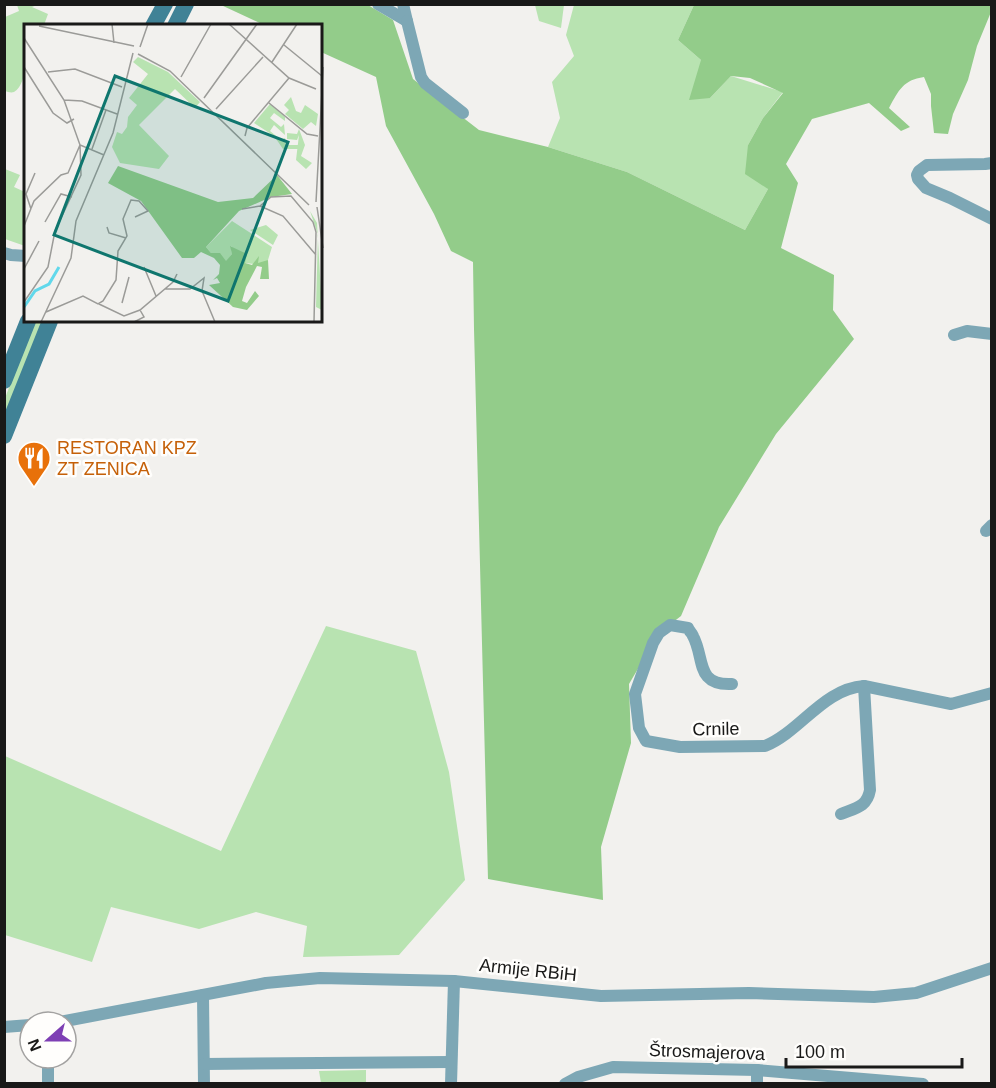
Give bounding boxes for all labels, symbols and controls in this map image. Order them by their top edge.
inset map [24,24,322,322]
place label: RESTORAN KPZ ZT ZENICA [57,438,197,479]
restaurant icon: RESTORAN KPZ ZT ZENICA [16,440,52,487]
street label: Crnile [692,719,740,739]
street label: Armije RBiH [478,955,578,985]
north arrow [18,1010,78,1070]
scale bar [786,1031,962,1069]
text: N [24,1037,44,1054]
street label: Štrosmajerova [649,1039,766,1064]
text: 100 m [795,1042,845,1062]

